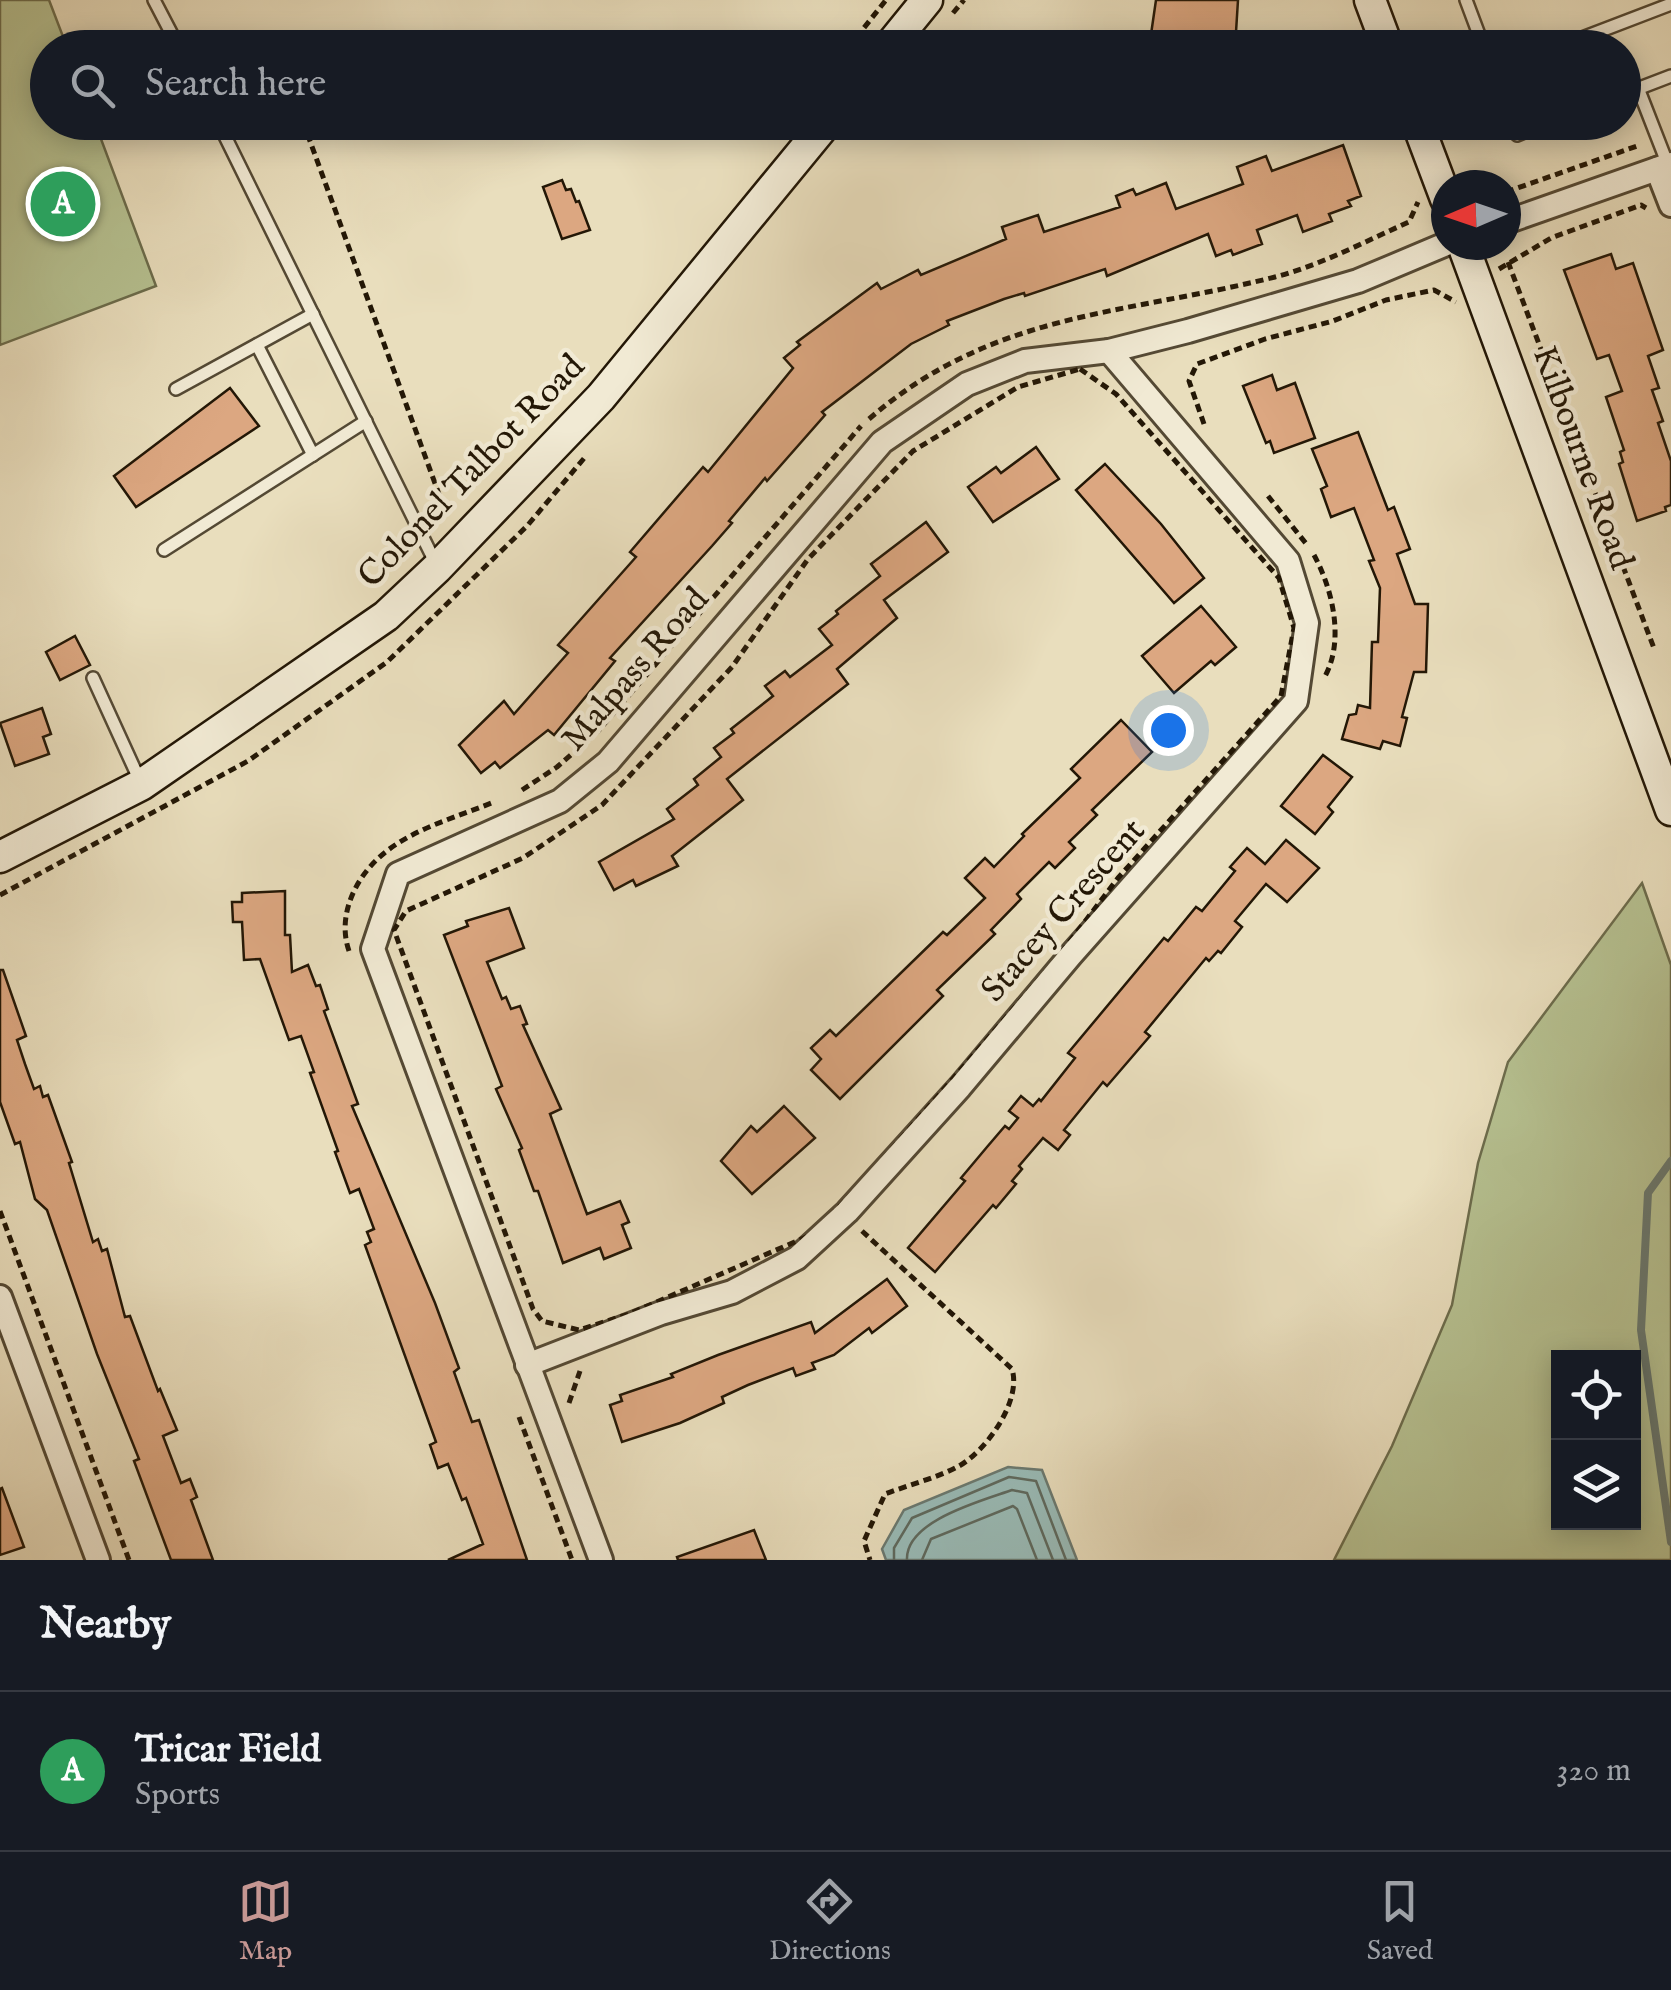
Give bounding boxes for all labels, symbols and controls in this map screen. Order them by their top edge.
search box [30,30,1641,140]
icon: search [65,58,120,113]
text: Search here [145,61,326,109]
pin: A [30,166,96,242]
north arrow [1431,170,1521,260]
street label: Kilbourne Road [1521,340,1643,576]
street label: Colonel Talbot Road [349,345,595,598]
street label: Malpass Road [552,578,720,761]
your location [1143,705,1194,756]
street label: Stacey Crescent [972,810,1156,1012]
map controls [1551,1350,1641,1530]
button: locate [1551,1350,1641,1440]
button: layers [1551,1440,1641,1530]
text: Nearby [40,1599,171,1652]
text: Tricar Field [135,1727,321,1775]
text: A [62,1751,83,1792]
text: 320 m [1557,1751,1631,1792]
text: Sports [135,1775,220,1816]
tab: Map [238,1874,293,1969]
tab: Directions [769,1874,891,1969]
tab: Saved [1367,1874,1433,1969]

